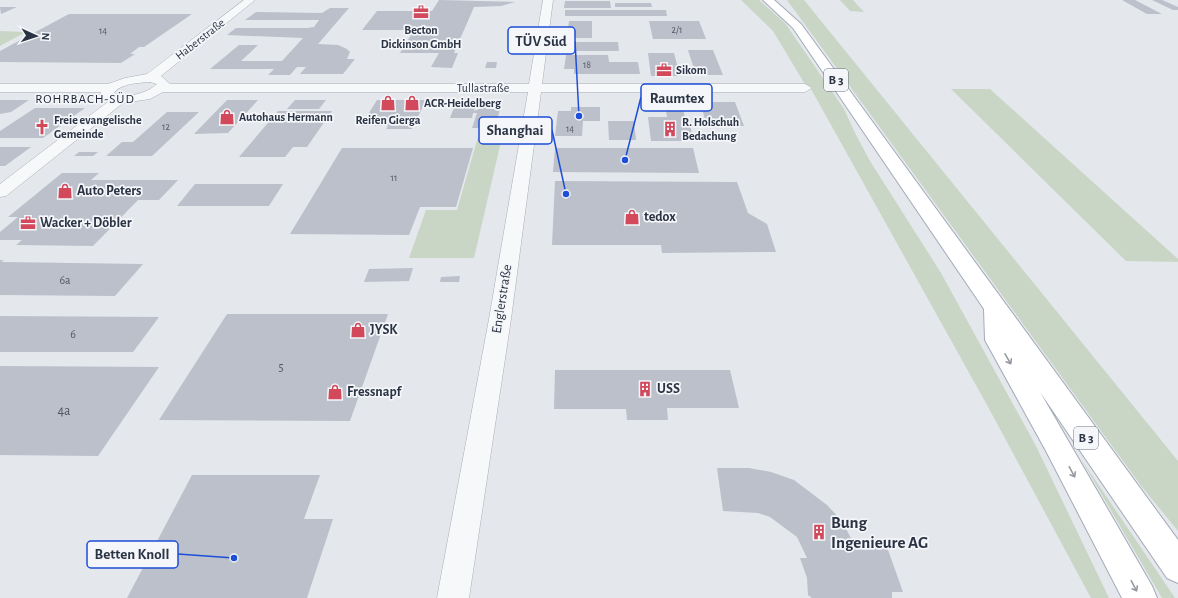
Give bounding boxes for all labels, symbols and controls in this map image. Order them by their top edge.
office icon: Becton Dickinson GmbH [412,3,430,21]
north arrow [16,16,56,56]
street label: Haberstraße [173,16,227,62]
place label: Becton Dickinson GmbH [381,24,461,50]
house number: 2/1 [672,25,682,35]
house number: 14 [99,26,107,36]
callout: TÜV Süd [508,27,575,54]
text: N [40,32,51,41]
text: TÜV Süd [515,33,567,49]
house number: 18 [583,60,591,70]
office icon: Sikom [655,61,673,79]
place label: Sikom [676,64,707,76]
road number: B 3 [824,69,848,91]
street label: Tullastraße [457,82,509,94]
callout: Raumtex [641,84,712,111]
text: Raumtex [650,91,704,106]
district label: ROHRBACH-SÜD [35,92,135,106]
shop icon: Reifen Gierga [379,94,397,112]
shop icon: ACR-Heidelberg [403,94,421,112]
place label: ACR-Heidelberg [424,97,502,109]
shop icon: Autohaus Hermann [218,108,236,126]
place label: Autohaus Hermann [239,111,333,123]
place label: Freie evangelische Gemeinde [54,114,142,140]
place label: Reifen Gierga [356,114,421,126]
place label: R. Holschuh Bedachung [682,116,739,142]
callout: Shanghai [479,117,552,144]
church icon: Freie evangelische Gemeinde [33,118,51,136]
building icon: R. Holschuh Bedachung [661,120,679,138]
house number: 12 [162,122,170,132]
text: Shanghai [486,123,544,138]
house number: 14 [566,124,574,134]
house number: 11 [391,173,397,183]
shop icon: Auto Peters [56,182,74,200]
place label: Auto Peters [77,184,142,198]
shop icon: tedox [623,208,641,226]
place label: tedox [644,210,676,224]
office icon: Wacker + Döbler [19,214,37,232]
place label: Wacker + Döbler [40,216,132,230]
street label: Englerstraße [490,263,514,335]
house number: 6a [59,274,71,286]
shop icon: JYSK [349,321,367,339]
place label: JYSK [370,323,398,337]
house number: 6 [70,328,76,340]
one-way arrow [1005,353,1013,365]
house number: 5 [278,361,284,373]
building icon: USS [636,380,654,398]
place label: USS [657,382,680,396]
shop icon: Fressnapf [326,383,344,401]
place label: Fressnapf [347,385,402,399]
house number: 4a [57,404,71,418]
road number: B 3 [1074,427,1098,449]
one-way arrow [1069,466,1076,478]
place label: Bung Ingenieure AG [831,514,928,551]
building icon: Bung Ingenieure AG [810,523,828,541]
callout: Betten Knoll [87,541,178,568]
text: Betten Knoll [95,547,169,562]
one-way arrow [1131,580,1138,592]

